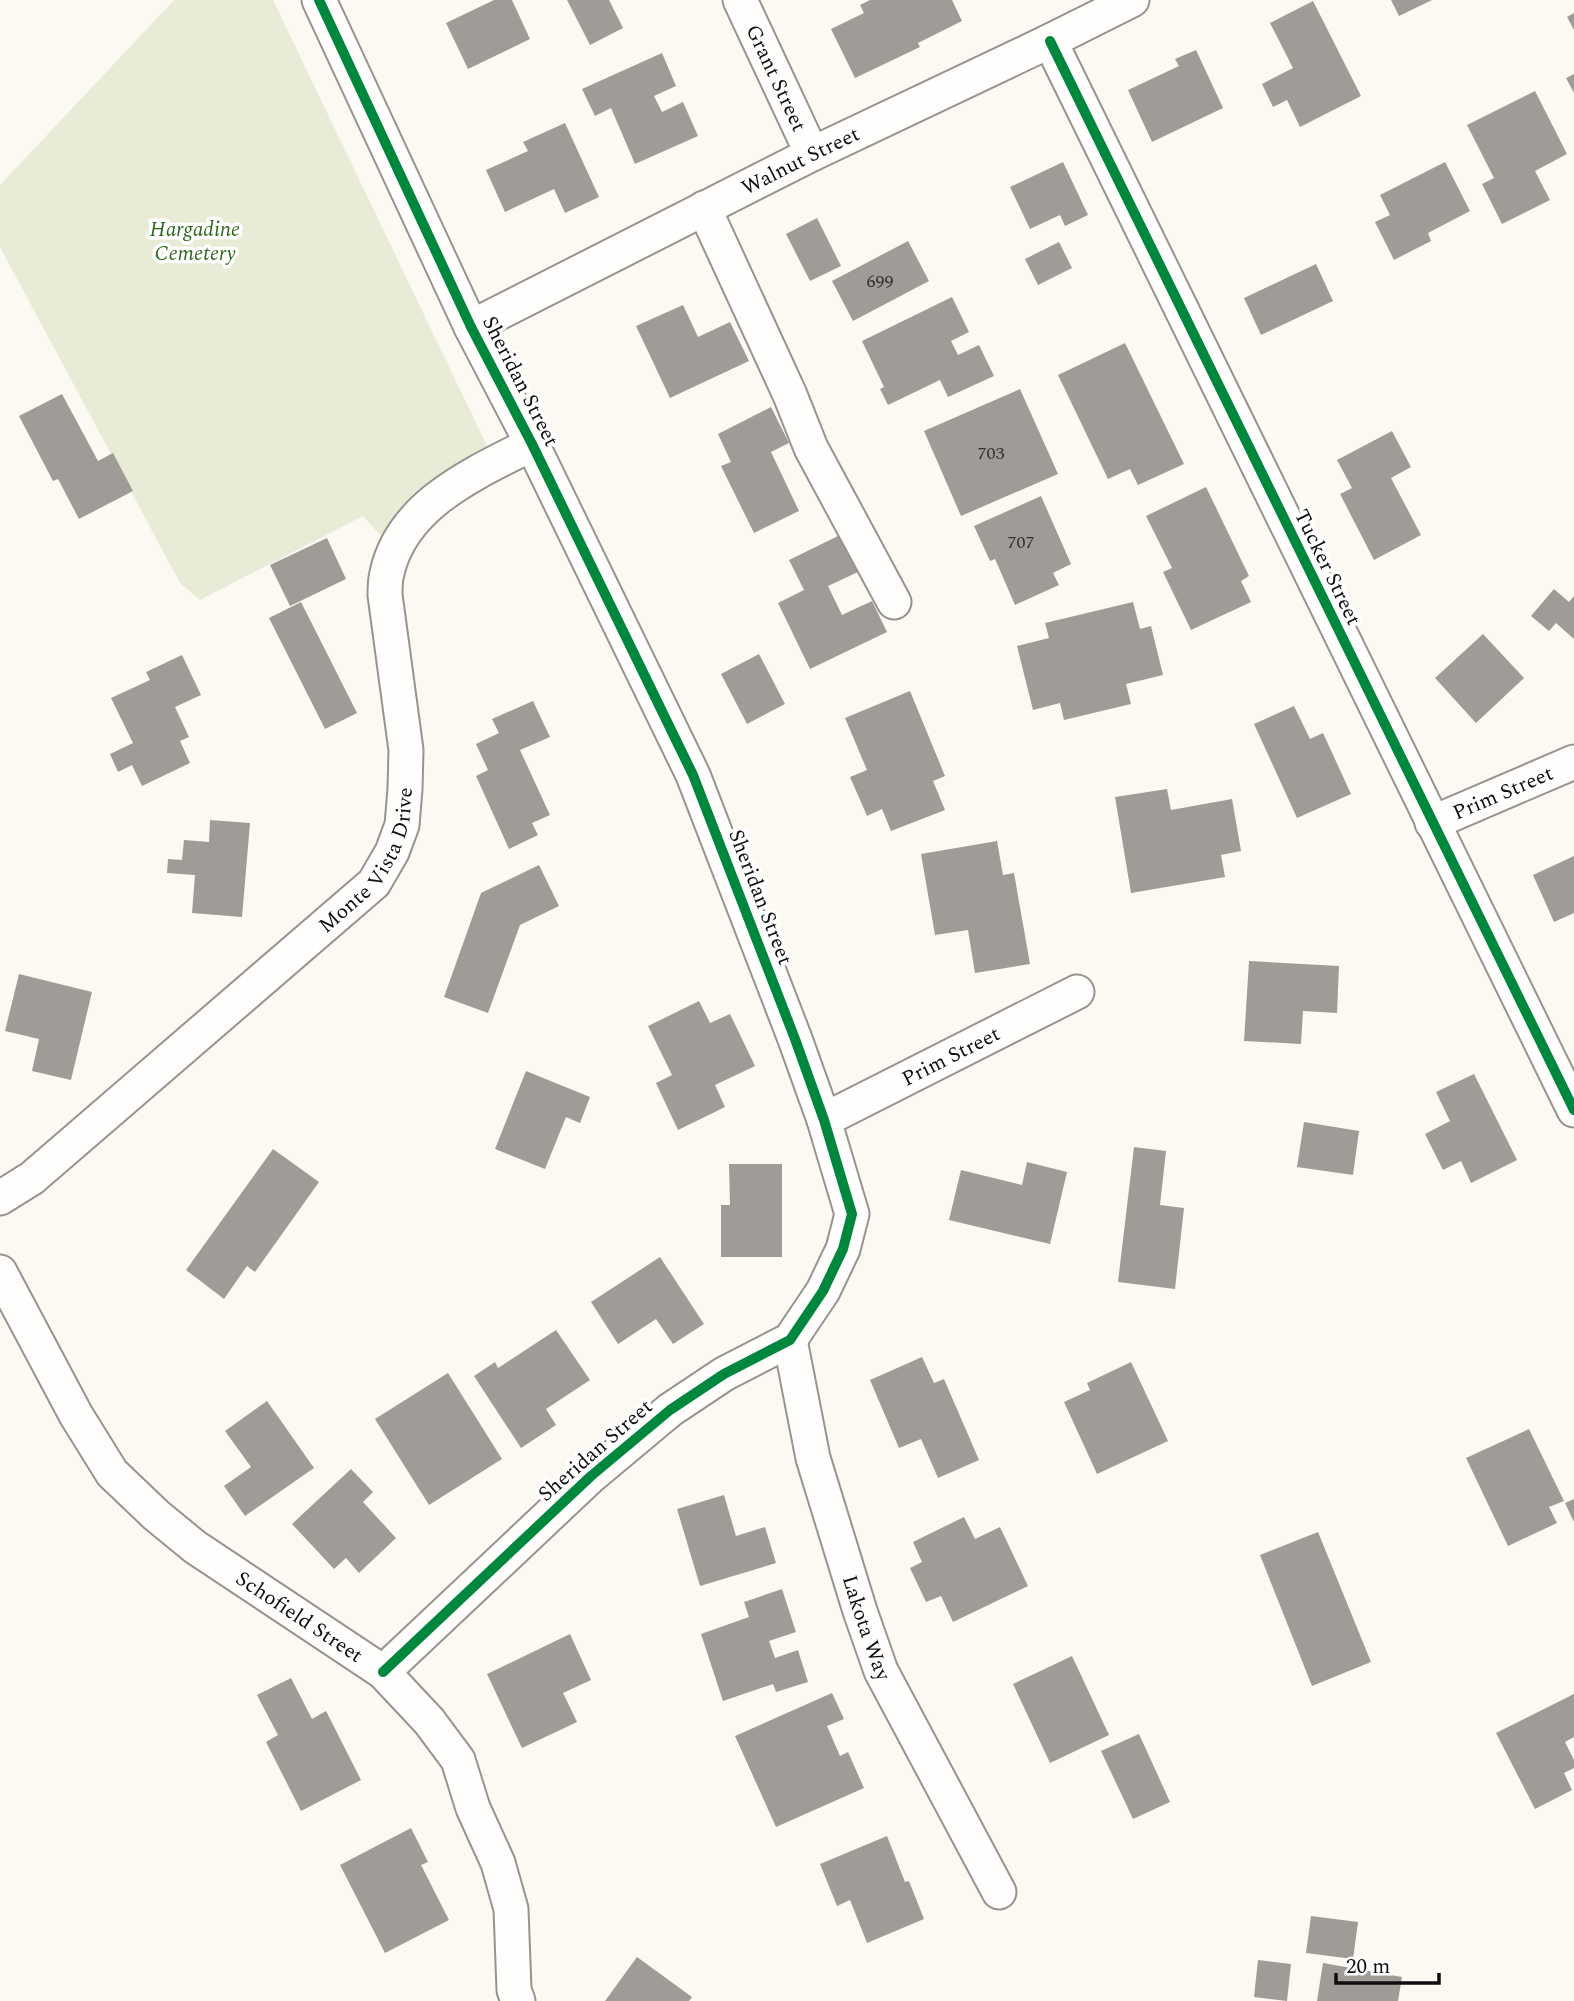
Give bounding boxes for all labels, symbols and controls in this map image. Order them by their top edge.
street label: Grant Street [737,19,814,137]
street label: Walnut Street [736,119,865,204]
park label: Hargadine Cemetery [150,214,240,270]
house number: 699 [867,268,894,295]
street label: Sheridan Street [473,310,567,452]
house number: 703 [978,440,1005,467]
street label: Tucker Street [1285,504,1369,631]
house number: 707 [1008,529,1035,556]
street label: Prim Street [1448,758,1558,829]
street label: Monte Vista Drive [312,786,422,941]
street label: Sheridan Street [720,825,801,970]
street label: Prim Street [896,1018,1006,1095]
street label: Sheridan Street [531,1392,660,1510]
street label: Schofield Street [229,1563,369,1671]
street label: Lakota Way [833,1571,899,1688]
scale bar [1336,1941,1439,1985]
text: 20 m [1346,1951,1390,1983]

